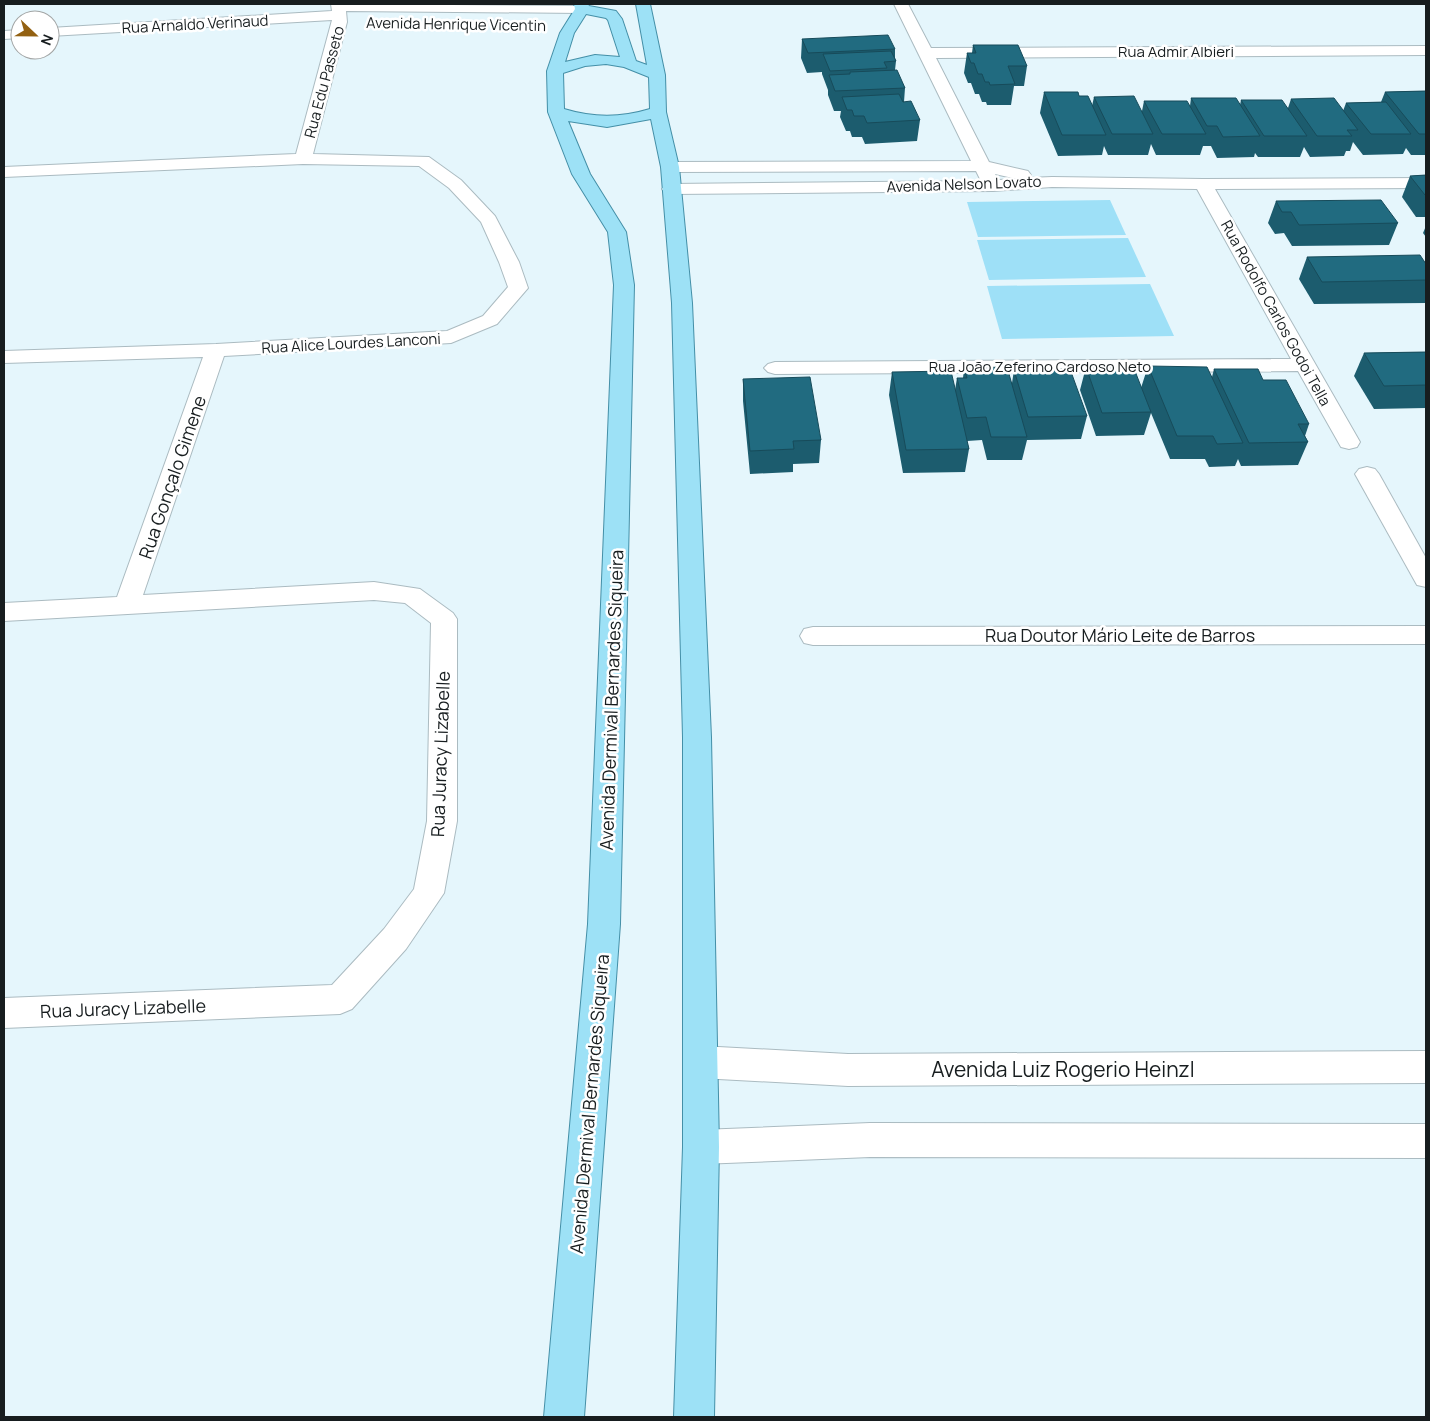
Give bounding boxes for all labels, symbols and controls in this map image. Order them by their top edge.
north arrow [10,10,60,60]
street label: Rua Arnaldo Verinaud [121,10,269,38]
street label: Avenida Henrique Vicentin [366,12,546,36]
street label: Rua Edu Passeto [299,24,349,140]
text: N [37,32,58,48]
street label: Rua Admir Albieri [1118,41,1234,62]
street label: Avenida Nelson Lovato [886,171,1042,197]
street label: Rua Rodolfo Carlos Godoi Tella [1216,216,1336,410]
street label: Rua Alice Lourdes Lanconi [261,328,441,358]
street label: Rua João Zeferino Cardoso Neto [929,356,1151,377]
street label: Rua Gonçalo Gimene [133,392,211,562]
street label: Avenida Dermival Bernardes Siqueira [594,549,628,851]
street label: Rua Doutor Mário Leite de Barros [985,623,1255,647]
street label: Rua Juracy Lizabelle [425,671,455,837]
street label: Avenida Dermival Bernardes Siqueira [564,953,614,1255]
street label: Rua Juracy Lizabelle [40,993,206,1023]
street label: Avenida Luiz Rogerio Heinzl [931,1055,1195,1083]

